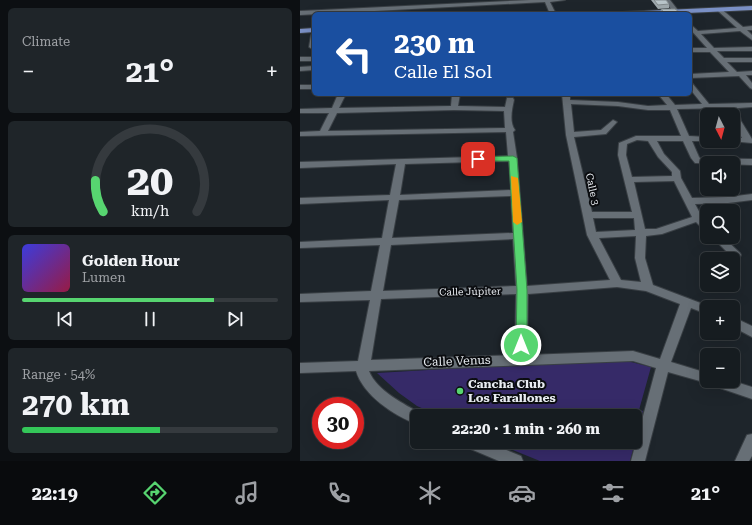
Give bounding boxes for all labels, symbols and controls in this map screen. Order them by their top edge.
text: 230 m [394,27,475,60]
icon: left [328,28,380,80]
text: Climate [22,34,70,49]
text: 21° [126,54,174,89]
text: − [22,59,34,84]
text: + [266,59,278,84]
text: Calle El Sol [394,61,492,82]
north arrow [700,108,740,148]
map controls [700,108,740,388]
pin [461,142,495,176]
icon: arrive [467,148,489,170]
text: 20 [127,156,173,205]
button: sound [700,156,740,196]
street label: Calle 3 [584,172,601,206]
text: km/h [131,202,169,218]
button: search [700,204,740,244]
text: Golden Hour [82,252,180,270]
button: layers [700,252,740,292]
text: Lumen [82,270,126,285]
street label: Calle Júpiter [439,285,501,298]
button: + [700,300,740,340]
icon: previous [54,308,76,330]
icon: pause [139,308,161,330]
icon: next [224,308,246,330]
position arrow [500,324,542,366]
button: − [700,348,740,388]
street label: Calle Venus [423,353,491,369]
text: Range · 54% [22,367,95,382]
place label: Cancha Club Los Farallones [468,377,556,405]
marker: Cancha Club Los Farallones [455,386,465,396]
text: 270 km [22,387,130,422]
speed limit sign: 30 [312,397,364,449]
text: 22:20 · 1 min · 260 m [452,420,600,438]
icon: directions [141,479,169,507]
icon: music [233,479,261,507]
icon: phone [325,479,353,507]
icon: climate [416,479,444,507]
icon: car [508,479,536,507]
icon: filters [599,479,627,507]
text: 22:19 [32,483,78,504]
text: 21° [691,483,720,504]

